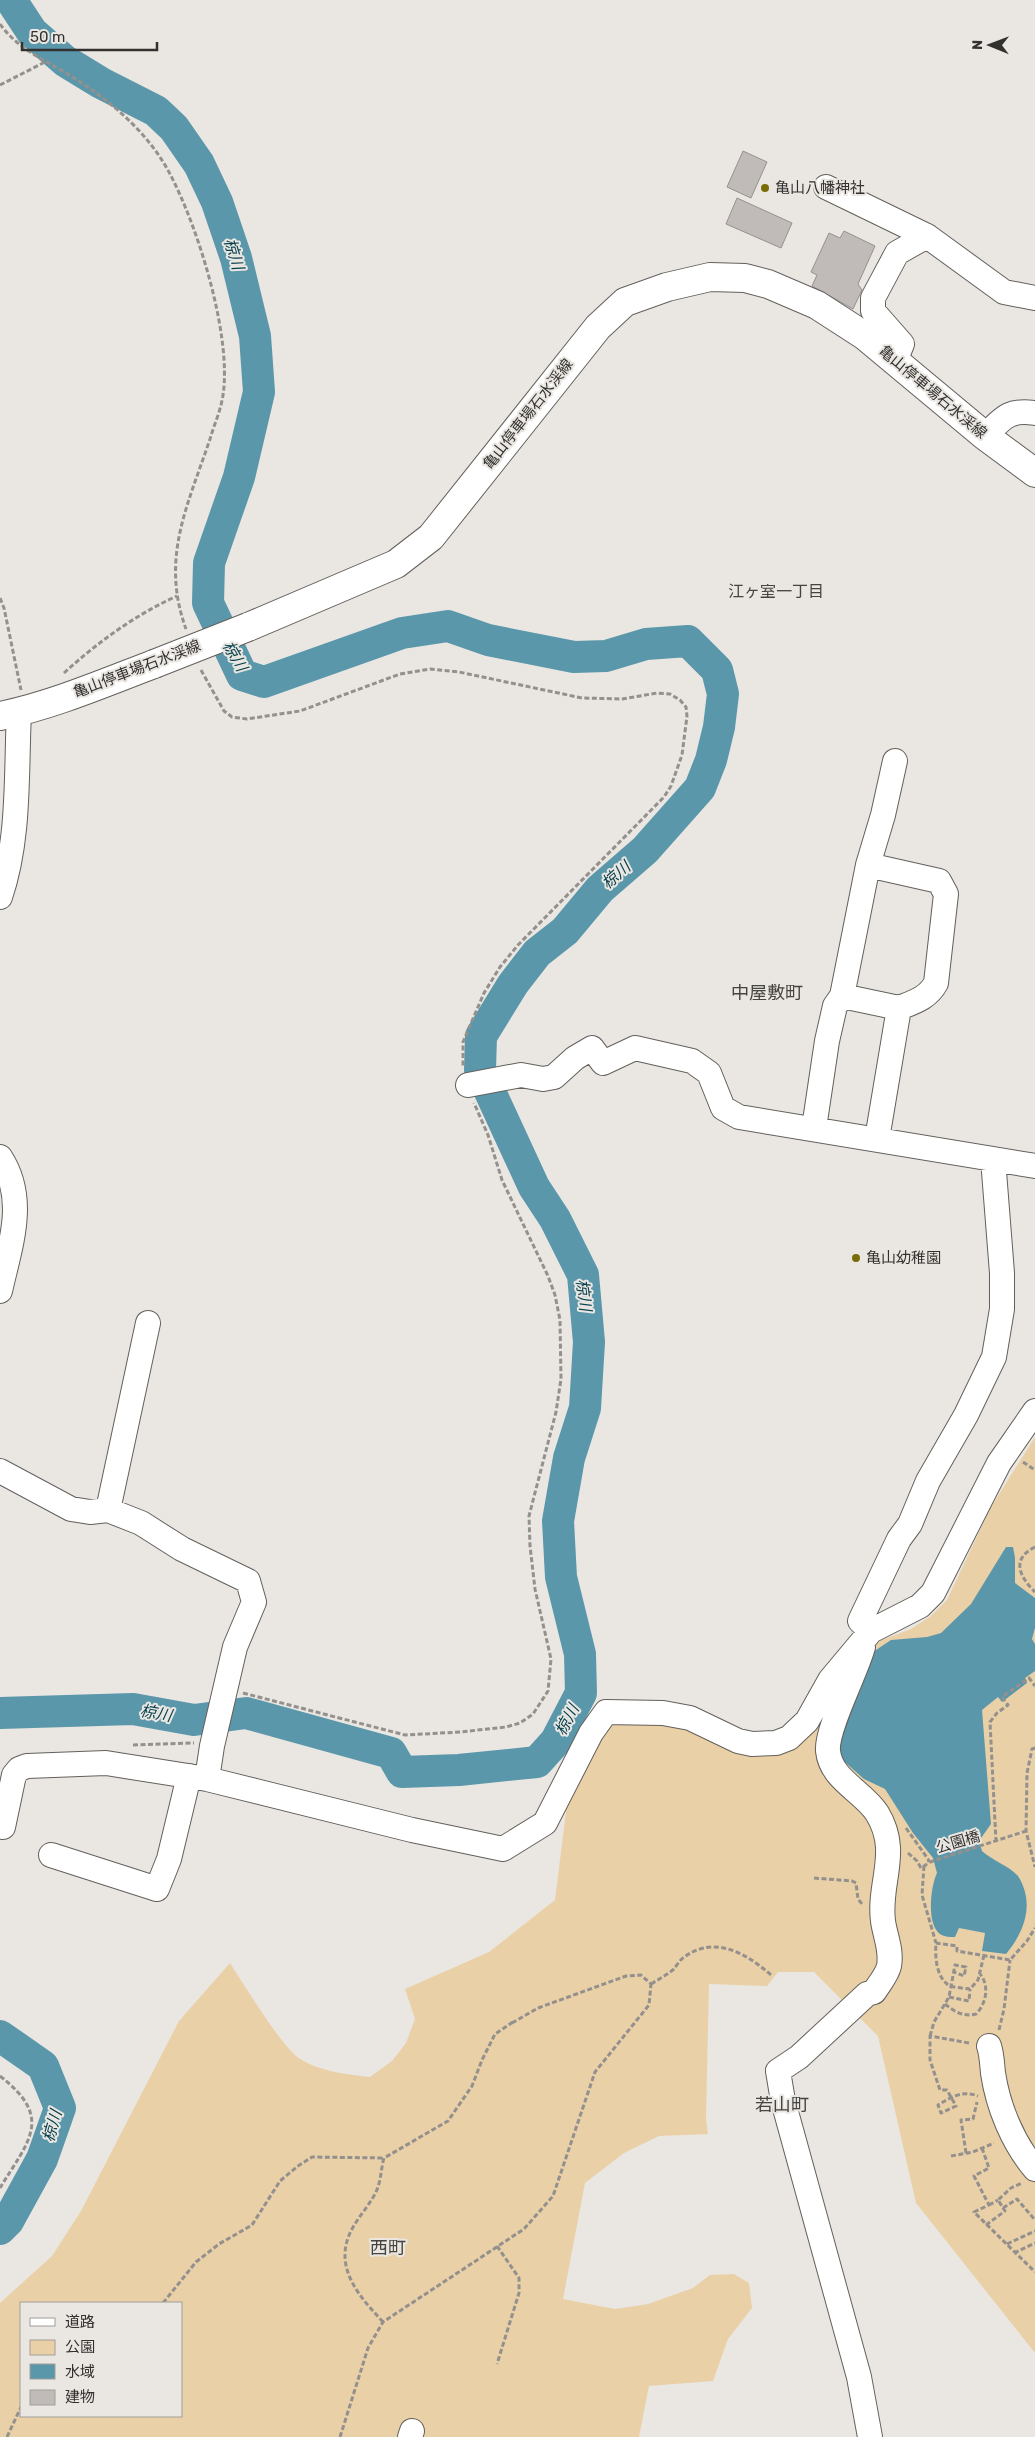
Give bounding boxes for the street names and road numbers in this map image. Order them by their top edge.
street label: 亀山停車場石水渓線 [876,342,990,442]
street label: 亀山停車場石水渓線 [479,355,577,473]
street label: 亀山停車場石水渓線 [71,636,203,702]
street label: 公園橋 [934,1827,982,1857]

